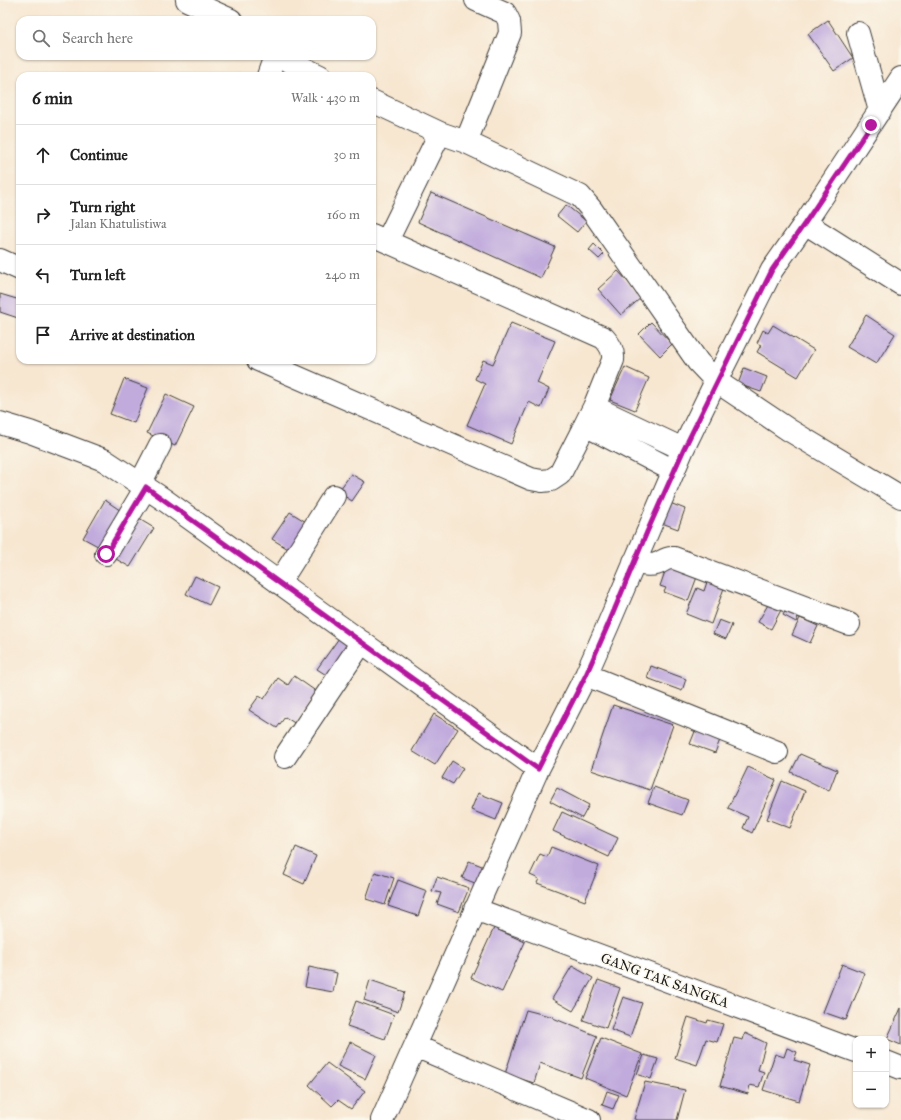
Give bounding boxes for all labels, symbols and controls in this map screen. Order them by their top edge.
search box [16,16,376,60]
icon: search [30,27,52,49]
text: Search here [62,29,133,47]
text: 6 min [32,88,73,109]
text: Walk · 430 m [291,90,360,106]
route end [862,116,880,134]
icon: ahead [32,144,54,166]
text: Continue [70,146,128,164]
text: 30 m [334,147,360,163]
text: Turn right [70,198,135,216]
icon: right [32,204,54,226]
text: 160 m [327,207,360,223]
text: Jalan Khatulistiwa [70,216,167,232]
icon: left [32,264,54,286]
text: Turn left [70,266,126,284]
text: 240 m [325,267,360,283]
icon: arrive [32,324,54,346]
text: Arrive at destination [70,326,195,344]
route start [97,545,115,563]
street label: GANG TAK SANGKA [598,949,732,1012]
map controls [853,1036,889,1108]
button: + [853,1036,889,1072]
button: − [853,1072,889,1108]

